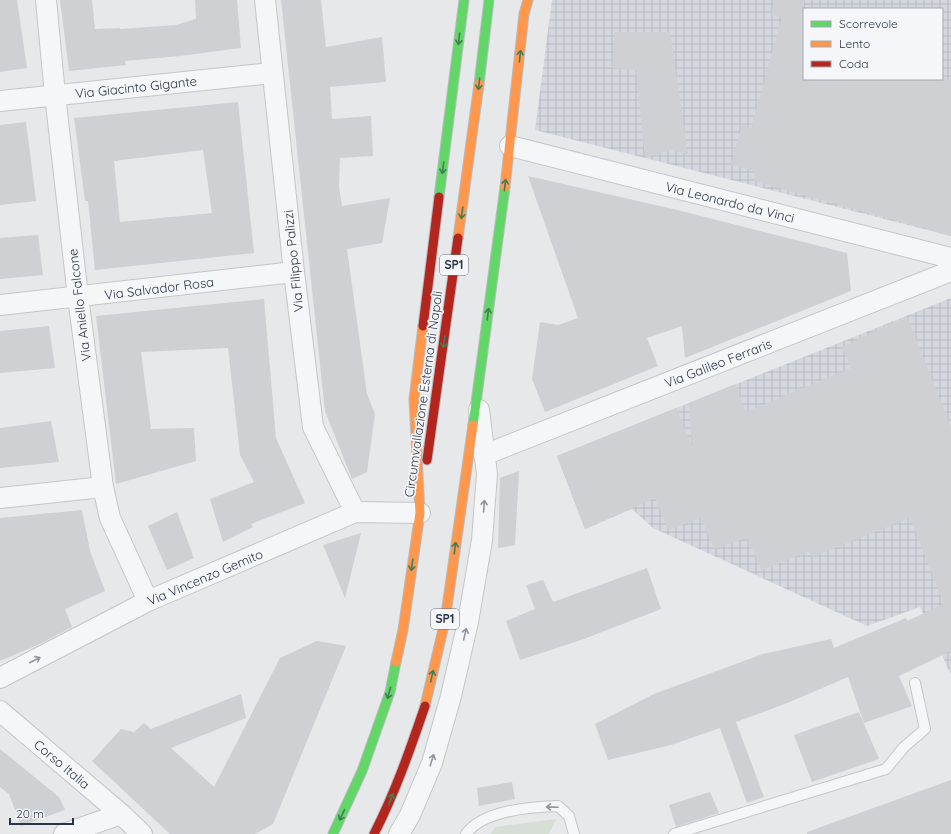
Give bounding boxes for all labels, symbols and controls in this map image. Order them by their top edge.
legend [803,8,943,80]
text: Scorrevole [839,16,898,31]
one-way arrow [455,32,463,45]
text: Lento [839,36,870,51]
one-way arrow [516,50,524,63]
text: Coda [839,56,869,71]
street label: Via Giacinto Gigante [74,73,198,101]
one-way arrow [475,77,483,90]
one-way arrow [439,161,447,174]
street label: Via Leonardo da Vinci [664,178,796,226]
one-way arrow [501,179,508,192]
one-way arrow [458,206,466,219]
street label: Via Filippo Palizzi [280,209,306,313]
street label: Via Aniello Falcone [64,248,94,362]
road number: SP1 [440,255,468,275]
street label: Via Salvador Rosa [103,273,215,303]
street label: Circumvallazione Esterna di Napoli [401,290,445,498]
one-way arrow [484,308,492,321]
one-way arrow [440,335,448,348]
street label: Via Galileo Ferraris [662,335,774,391]
one-way arrow [481,500,488,513]
one-way arrow [451,542,459,555]
street label: Via Vincenzo Gemito [145,545,265,609]
one-way arrow [408,558,416,571]
road number: SP1 [431,609,459,629]
one-way arrow [461,628,469,641]
one-way arrow [28,655,40,663]
one-way arrow [429,670,437,683]
one-way arrow [385,686,392,699]
street label: Corso Italia [31,736,93,792]
one-way arrow [429,754,436,767]
one-way arrow [388,793,396,805]
scale bar [10,800,73,826]
one-way arrow [546,803,559,810]
text: 20 m [16,806,44,821]
one-way arrow [338,809,345,821]

